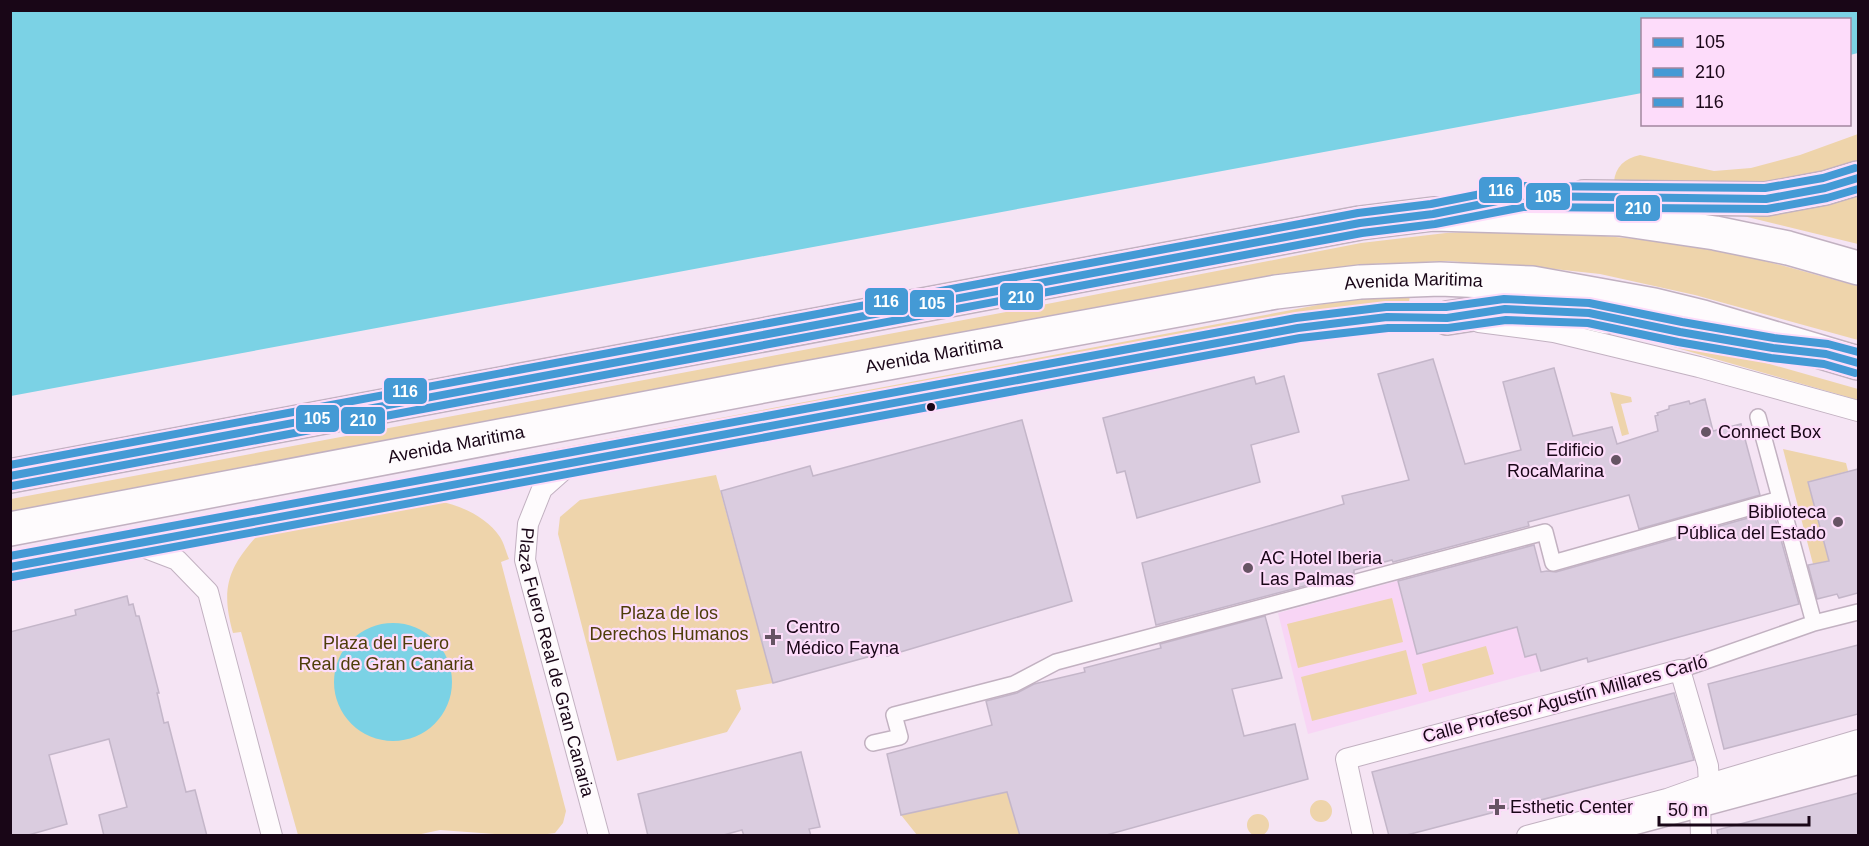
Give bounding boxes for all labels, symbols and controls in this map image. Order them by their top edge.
legend [1641,18,1851,126]
text: 105 [1695,32,1725,52]
text: 210 [1695,62,1725,82]
text: 116 [1695,92,1724,112]
line badge: 116 [1478,176,1523,204]
text: 116 [1488,182,1514,199]
line badge: 105 [1525,182,1571,211]
text: 105 [1535,188,1561,205]
line badge: 210 [1615,194,1661,222]
text: 210 [1625,200,1651,217]
street label: Avenida Maritima [1343,269,1484,294]
line badge: 210 [999,282,1044,311]
line badge: 116 [864,287,909,316]
line badge: 105 [909,289,955,318]
text: 210 [1008,289,1034,306]
text: 116 [873,293,899,310]
text: 105 [919,295,945,312]
street label: Avenida Maritima [864,332,1005,377]
line badge: 116 [383,377,428,405]
text: 116 [392,383,418,400]
unlabelled marker [925,401,937,413]
line badge: 105 [295,404,340,433]
line badge: 210 [340,406,386,435]
text: 105 [304,410,330,427]
text: 210 [350,412,376,429]
street label: Avenida Maritima [386,421,527,467]
place label: Connect Box [1718,422,1821,442]
marker: Connect Box [1699,425,1713,439]
place label: Edificio RocaMarina [1507,440,1605,481]
marker: Edificio RocaMarina [1609,453,1623,467]
place label: Biblioteca Pública del Estado [1677,502,1827,543]
marker: Biblioteca Pública del Estado [1831,515,1845,529]
street label: Plaza Fuero Real de Gran Canaria [515,527,598,800]
place label: AC Hotel Iberia Las Palmas [1260,548,1383,589]
marker: AC Hotel Iberia Las Palmas [1241,561,1255,575]
park label: Plaza de los Derechos Humanos [589,603,749,644]
place label: Centro Médico Fayna [786,617,900,658]
marker: Centro Médico Fayna [764,628,782,646]
park label: Plaza del Fuero Real de Gran Canaria [298,633,475,674]
street label: Calle Profesor Agustín Millares Carló [1420,651,1710,747]
scale bar [1659,789,1809,827]
place label: Esthetic Center [1510,797,1633,817]
marker: Esthetic Center [1488,798,1506,816]
text: 50 m [1668,800,1708,820]

